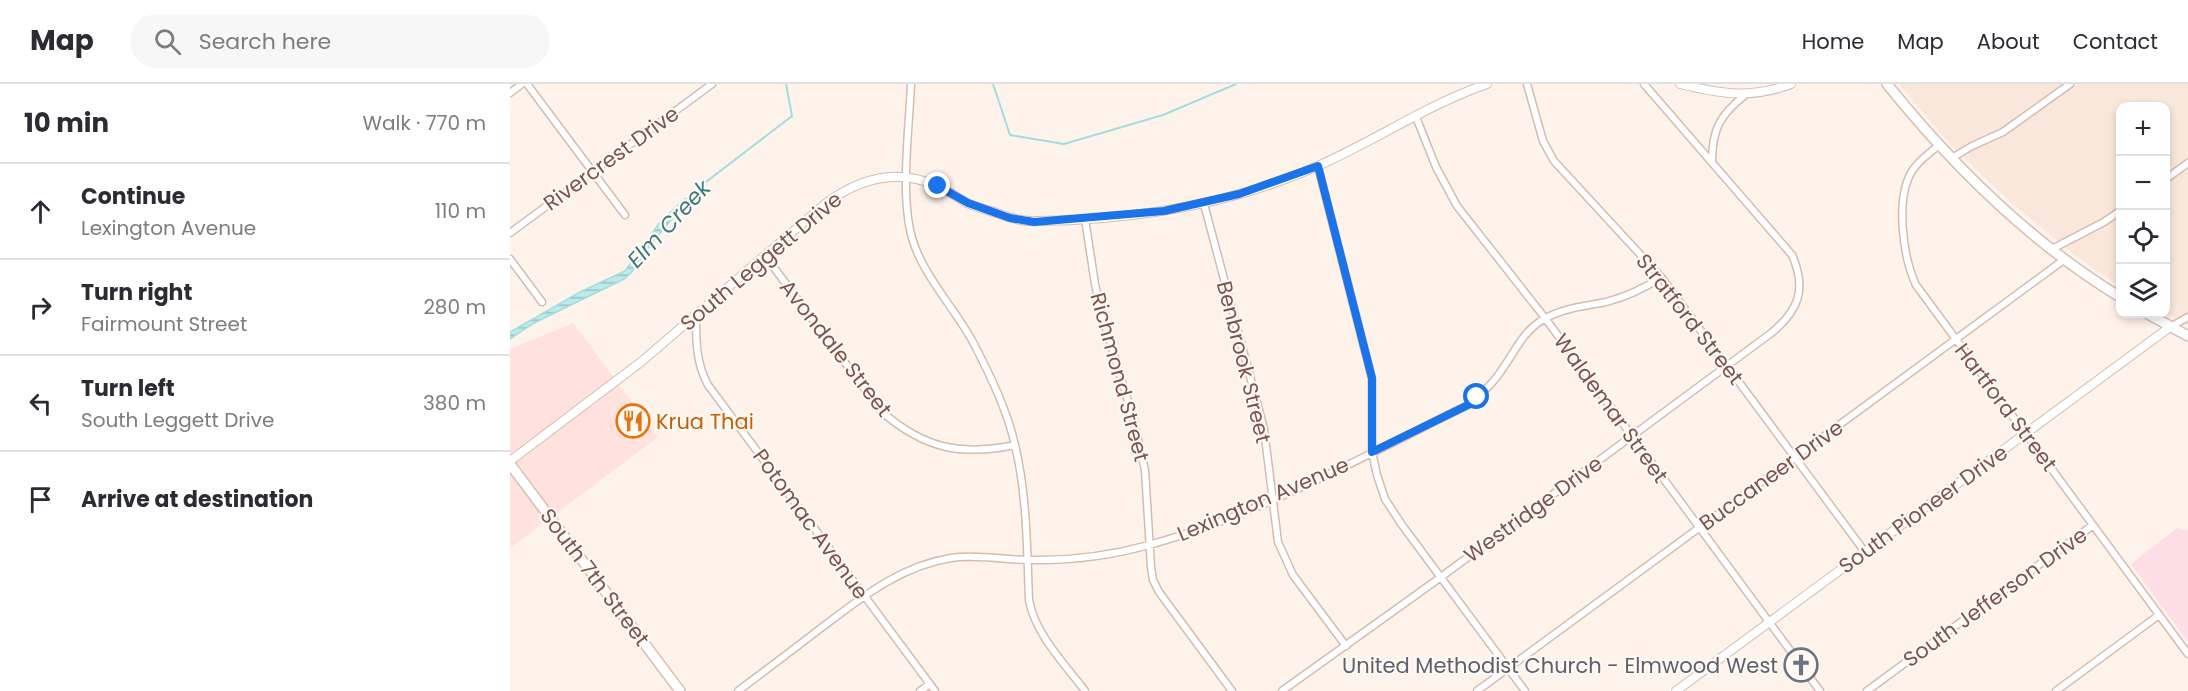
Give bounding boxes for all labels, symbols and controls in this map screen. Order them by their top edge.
search box [130,14,550,68]
text: Map [30,21,94,60]
icon: search [151,25,184,58]
text: Search here [199,26,331,57]
text: Home [1802,27,1864,56]
text: Map [1897,27,1944,56]
text: About [1977,27,2040,56]
text: Contact [2073,27,2158,56]
street label: Rivercrest Drive [537,99,685,217]
map controls [2116,102,2170,318]
button: + [2116,102,2170,156]
text: 10 min [24,105,109,141]
text: Walk · 770 m [362,109,486,137]
button: − [2116,156,2170,210]
water label: Elm Creek [620,172,719,275]
route end [924,172,950,198]
text: Continue [81,181,185,212]
street label: South Leggett Drive [674,185,848,337]
icon: ahead [24,195,57,228]
text: 110 m [435,197,486,225]
button: locate [2116,210,2170,264]
text: Lexington Avenue [81,214,256,242]
street label: Stratford Street [1630,247,1750,391]
button: layers [2116,264,2170,318]
street label: Avondale Street [773,273,899,423]
text: Turn right [81,277,192,308]
street label: Benbrook Street [1210,278,1278,446]
street label: Richmond Street [1083,289,1157,465]
icon: right [24,291,57,324]
text: 280 m [423,293,486,321]
text: Fairmount Street [81,310,247,338]
street label: Waldemar Street [1547,328,1675,488]
street label: Hartford Street [1948,337,2064,477]
text: Turn left [81,373,175,404]
route start [1463,383,1489,409]
icon: left [24,387,57,420]
text: 380 m [423,389,486,417]
restaurant icon: Krua Thai [615,403,651,439]
text: South Leggett Drive [81,406,274,434]
place label: Krua Thai [656,407,754,436]
street label: Buccaneer Drive [1693,413,1849,537]
street label: South Pioneer Drive [1833,438,2013,580]
street label: Potomac Avenue [746,443,876,605]
street label: Westridge Drive [1458,449,1608,569]
street label: Lexington Avenue [1173,450,1353,548]
icon: arrive [24,483,57,516]
text: Arrive at destination [81,484,313,515]
street label: South 7th Street [534,502,656,652]
street label: South Jefferson Drive [1897,520,2093,674]
church icon: United Methodist Church - Elmwood West [1783,647,1819,683]
place label: United Methodist Church - Elmwood West [1342,651,1778,680]

